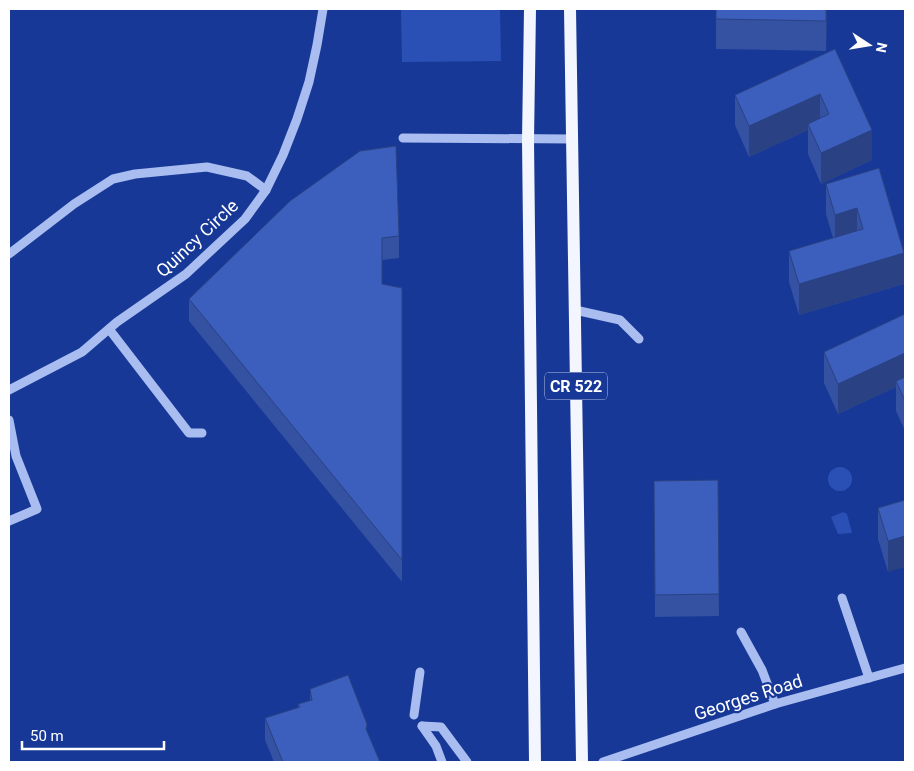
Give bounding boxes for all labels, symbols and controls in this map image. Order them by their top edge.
north arrow [844,20,894,70]
text: N [873,41,891,54]
street label: Quincy Circle [152,195,242,281]
road number: CR 522 [545,372,607,400]
street label: Georges Road [691,670,805,724]
scale bar [22,718,165,750]
text: 50 m [30,727,64,745]

